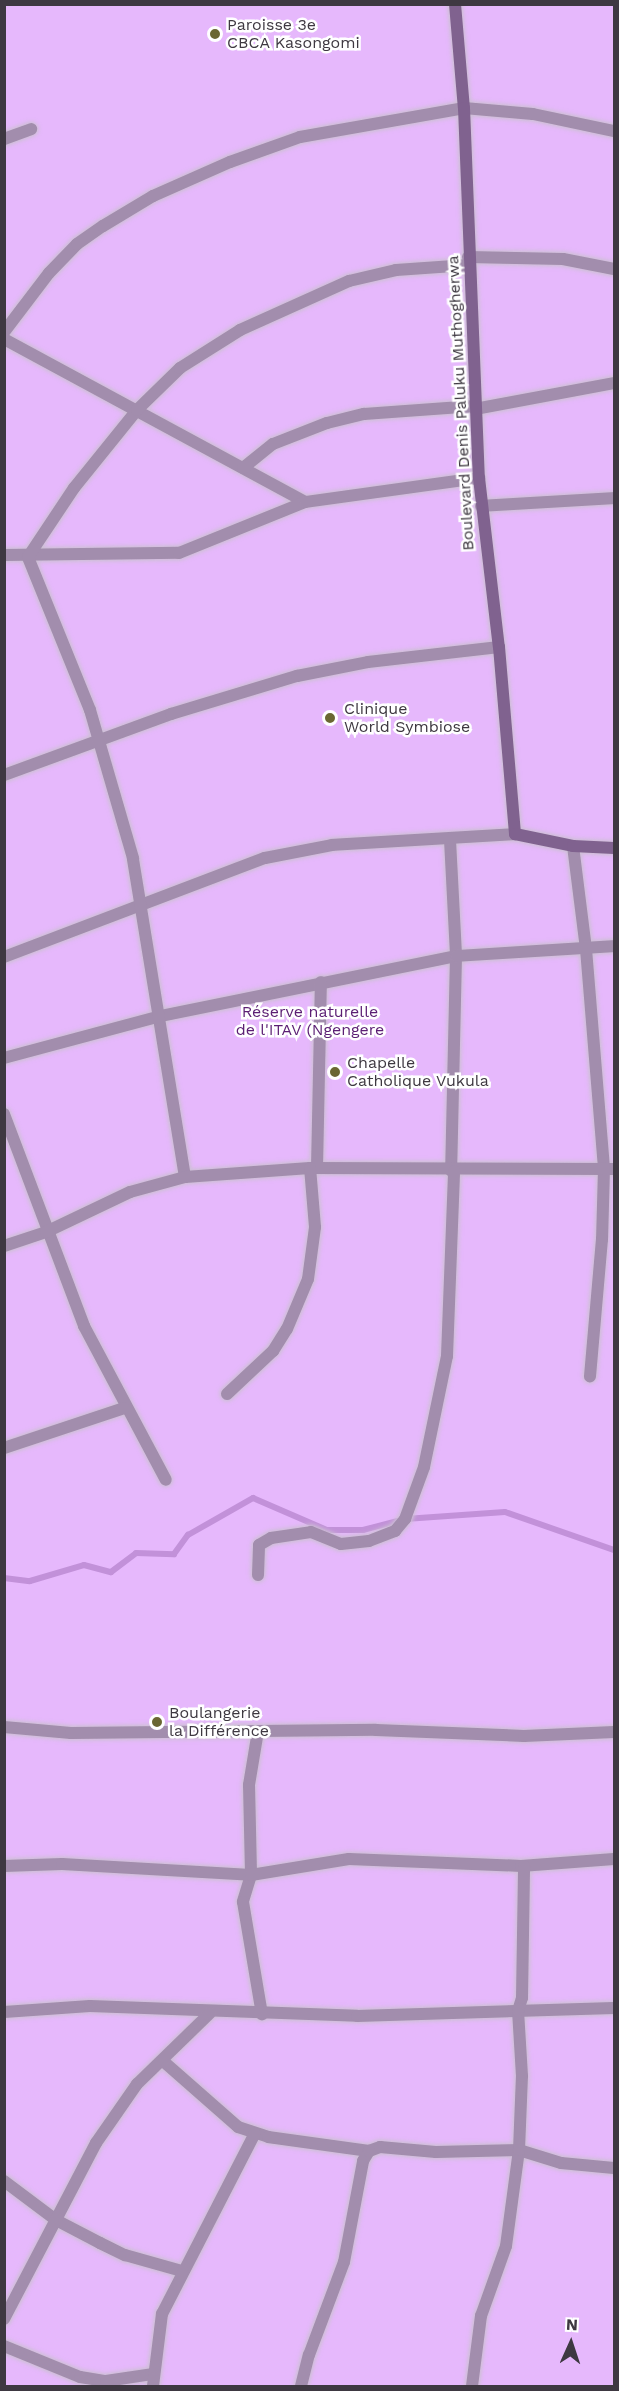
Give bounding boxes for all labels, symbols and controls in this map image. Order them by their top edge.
place label: Paroisse 3e CBCA Kasongomi [227,15,360,53]
marker: Paroisse 3e CBCA Kasongomi [208,27,222,41]
street label: Boulevard Denis Paluku Muthogherwa [444,255,478,551]
place label: Clinique World Symbiose [344,699,470,737]
marker: Clinique World Symbiose [321,709,339,727]
park label: Réserve naturelle de l'ITAV (Ngengere [235,1002,385,1040]
place label: Chapelle Catholique Vukula [347,1053,489,1091]
marker: Chapelle Catholique Vukula [328,1065,342,1079]
place label: Boulangerie la Différence [169,1703,269,1741]
marker: Boulangerie la Différence [150,1715,164,1729]
north arrow [541,2313,601,2373]
text: N [566,2315,578,2334]

